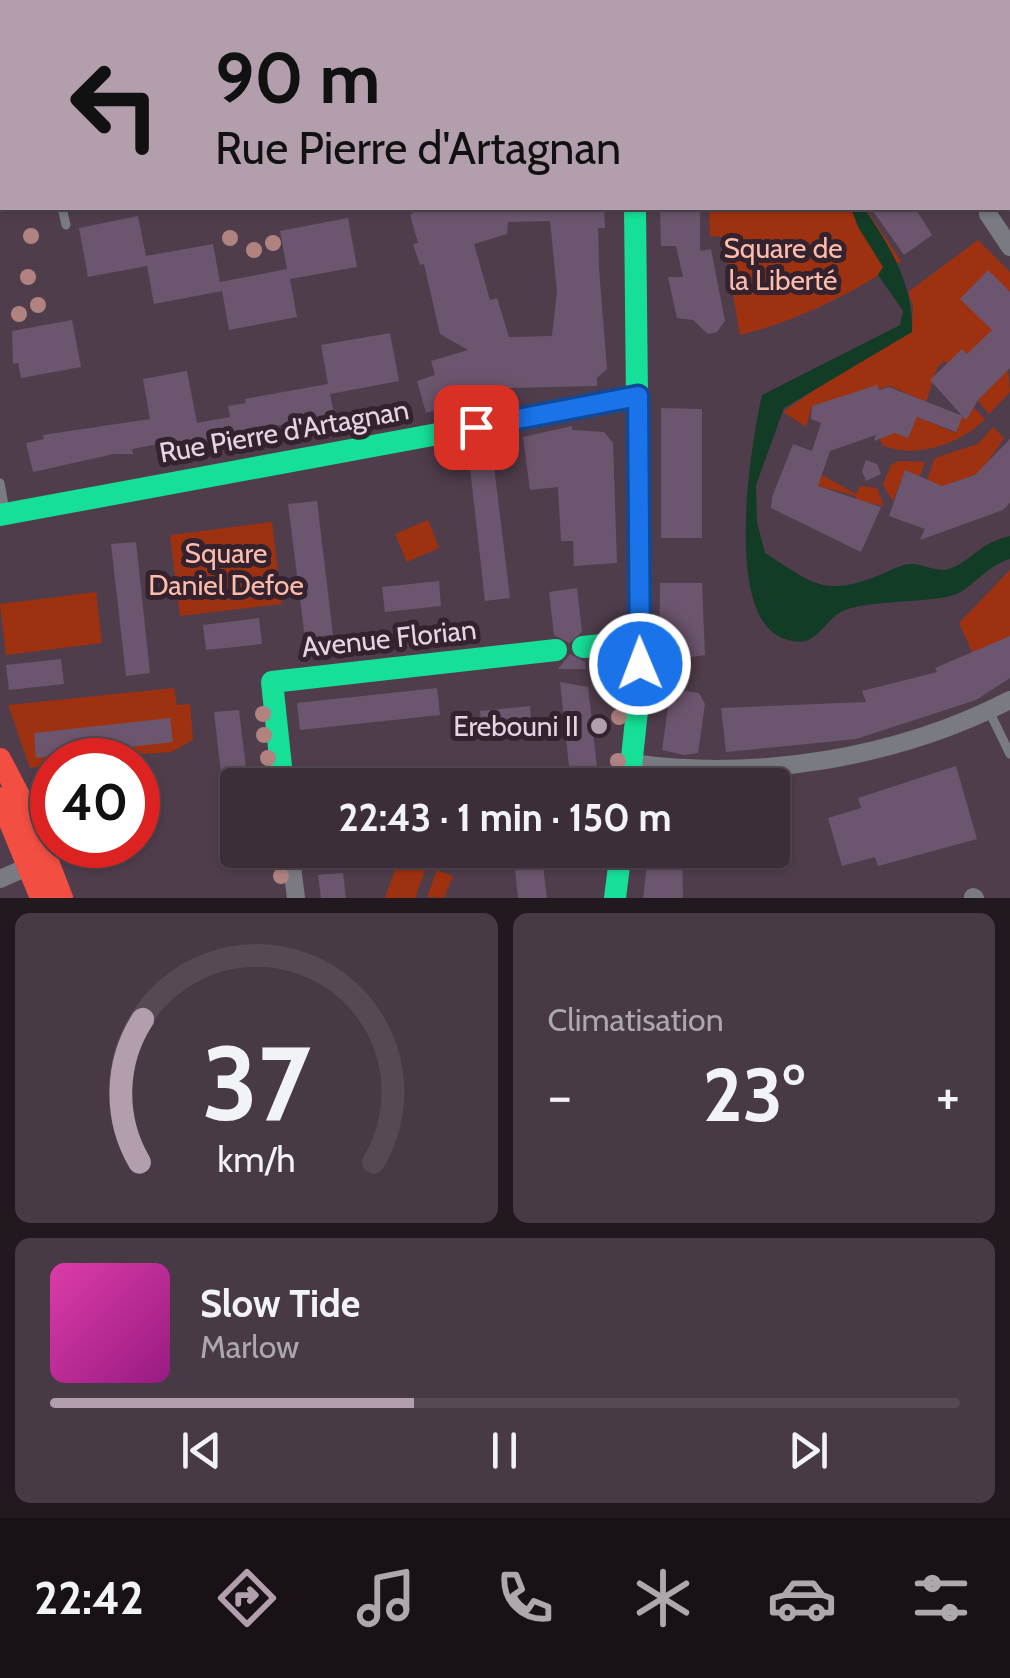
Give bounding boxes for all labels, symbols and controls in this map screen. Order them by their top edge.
text: 90 m [215,35,380,121]
icon: left [50,40,180,170]
text: Rue Pierre d'Artagnan [215,121,621,175]
park label: Square de la Liberté [723,231,843,297]
pin [434,385,519,470]
street label: Rue Pierre d'Artagnan [157,392,411,470]
icon: arrive [449,400,504,455]
park label: Square Daniel Defoe [148,536,304,602]
street label: Avenue Florian [300,612,478,664]
position arrow [588,612,692,716]
place label: Erebouni II [453,709,579,743]
marker: Erebouni II [588,715,610,737]
speed limit sign: 40 [30,738,160,868]
text: 22:43 · 1 min · 150 m [338,794,672,841]
text: Climatisation [548,1000,724,1039]
text: 37 [202,1020,311,1146]
text: 23° [703,1049,805,1140]
text: − [548,1062,572,1129]
text: + [936,1062,960,1129]
text: km/h [217,1138,295,1181]
text: Slow Tide [200,1280,360,1327]
text: Marlow [200,1327,299,1366]
icon: previous [174,1423,229,1478]
icon: pause [477,1423,532,1478]
icon: next [781,1423,836,1478]
icon: directions [212,1563,282,1633]
icon: music [351,1563,421,1633]
icon: phone [490,1563,560,1633]
icon: climate [628,1563,698,1633]
icon: car [767,1563,837,1633]
icon: filters [906,1563,976,1633]
text: 22:42 [34,1571,144,1625]

